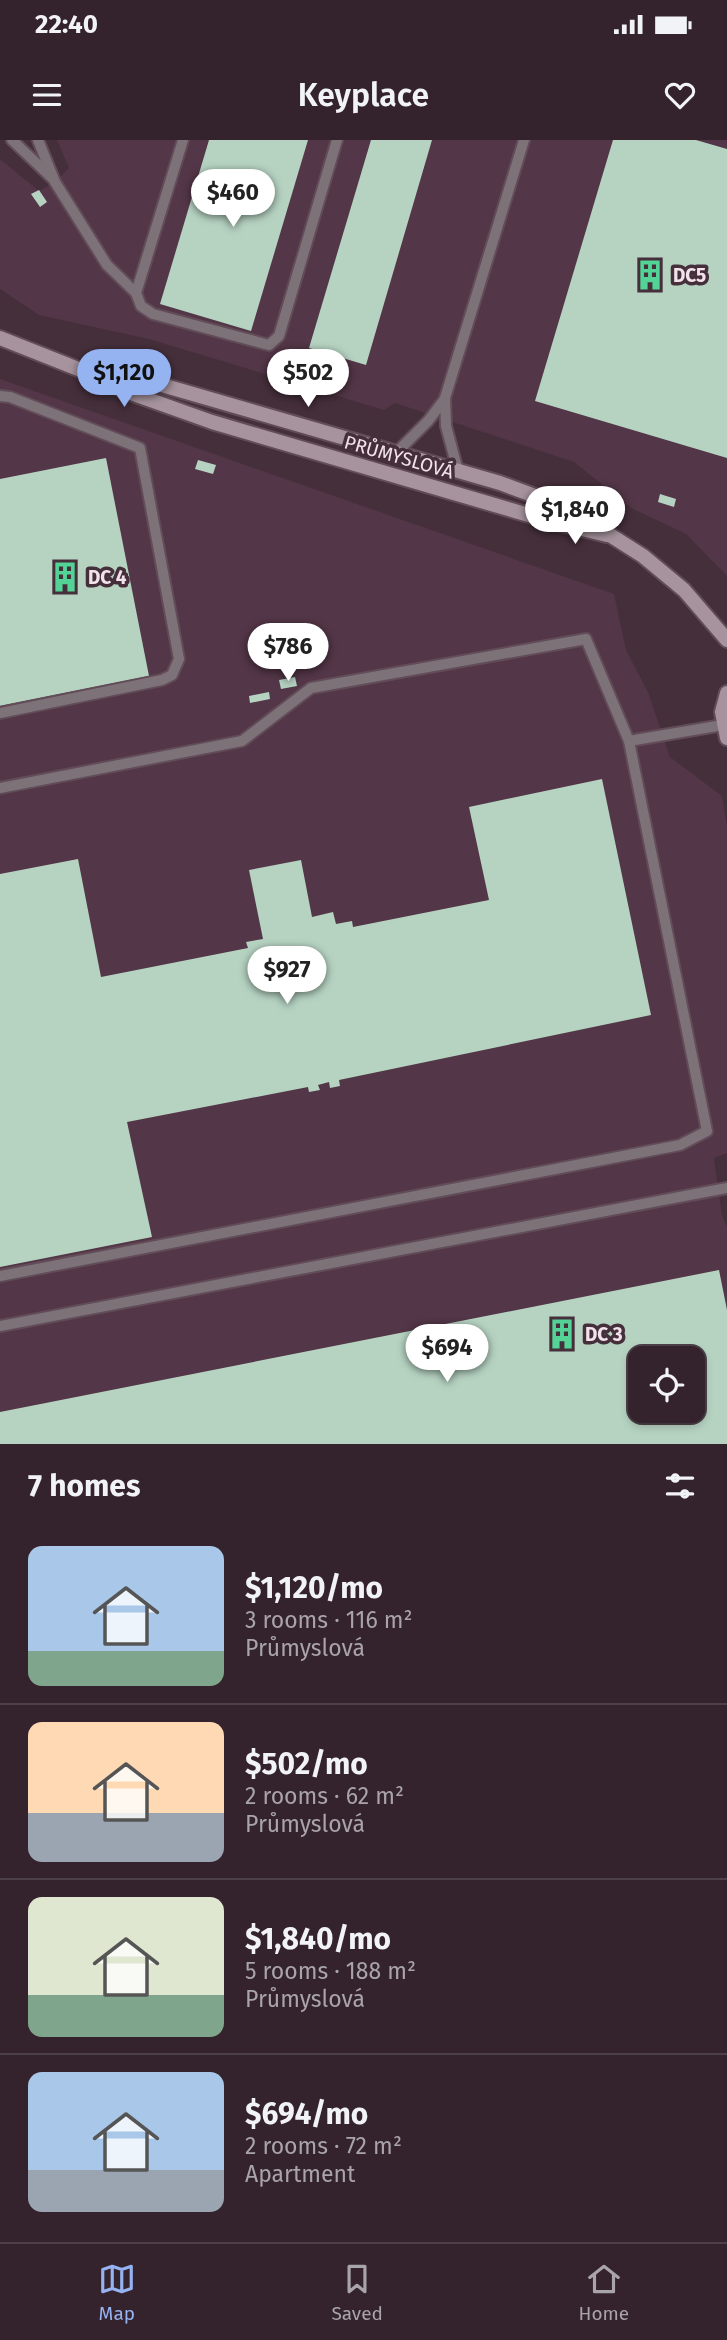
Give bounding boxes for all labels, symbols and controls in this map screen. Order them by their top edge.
text: 22:40 [35,9,98,40]
icon: menu [28,76,66,114]
text: Keyplace [298,76,429,114]
icon: heart [661,76,699,114]
pin: $460 [192,169,274,229]
text: $460 [207,178,259,206]
building icon: DC5 [633,258,667,292]
place label: DC5 [673,264,706,287]
pin: $1,120 [67,350,181,409]
pin: $502 [267,350,349,409]
text: $1,120 [93,358,155,386]
text: $502 [283,358,333,386]
street label: PRŮMYSLOVÁ [342,430,456,484]
pin: $1,840 [518,486,632,546]
text: $1,840 [541,495,609,523]
building icon: DC 4 [48,560,82,594]
place label: DC 4 [88,566,127,589]
pin: $786 [247,624,329,683]
text: $786 [264,632,312,660]
pin: $927 [246,946,328,1006]
text: $927 [263,955,311,983]
building icon: DC 3 [545,1317,579,1351]
place label: DC 3 [585,1323,623,1346]
pin: $694 [406,1324,488,1384]
text: $694 [422,1333,472,1361]
map controls [628,1346,705,1423]
button: locate [628,1346,705,1423]
icon: filters [661,1467,699,1505]
text: 7 homes [28,1468,140,1504]
text: $1,120/mo [245,1570,383,1606]
icon: home [84,1574,168,1658]
text: 3 rooms · 116 m² [245,1606,413,1634]
text: Průmyslová [245,1634,365,1662]
text: $502/mo [245,1746,368,1782]
icon: home [84,1750,168,1834]
text: 2 rooms · 62 m² [245,1782,404,1810]
text: Průmyslová [245,1810,365,1838]
text: $1,840/mo [245,1921,391,1957]
icon: home [84,1925,168,2009]
text: 5 rooms · 188 m² [245,1957,416,1985]
text: Průmyslová [245,1985,365,2013]
text: $694/mo [245,2096,368,2132]
icon: home [84,2100,168,2184]
text: 2 rooms · 72 m² [245,2132,402,2160]
text: Apartment [245,2160,355,2188]
tab: Map [98,2260,136,2325]
tab: Saved [331,2260,383,2325]
tab: Home [579,2260,629,2325]

